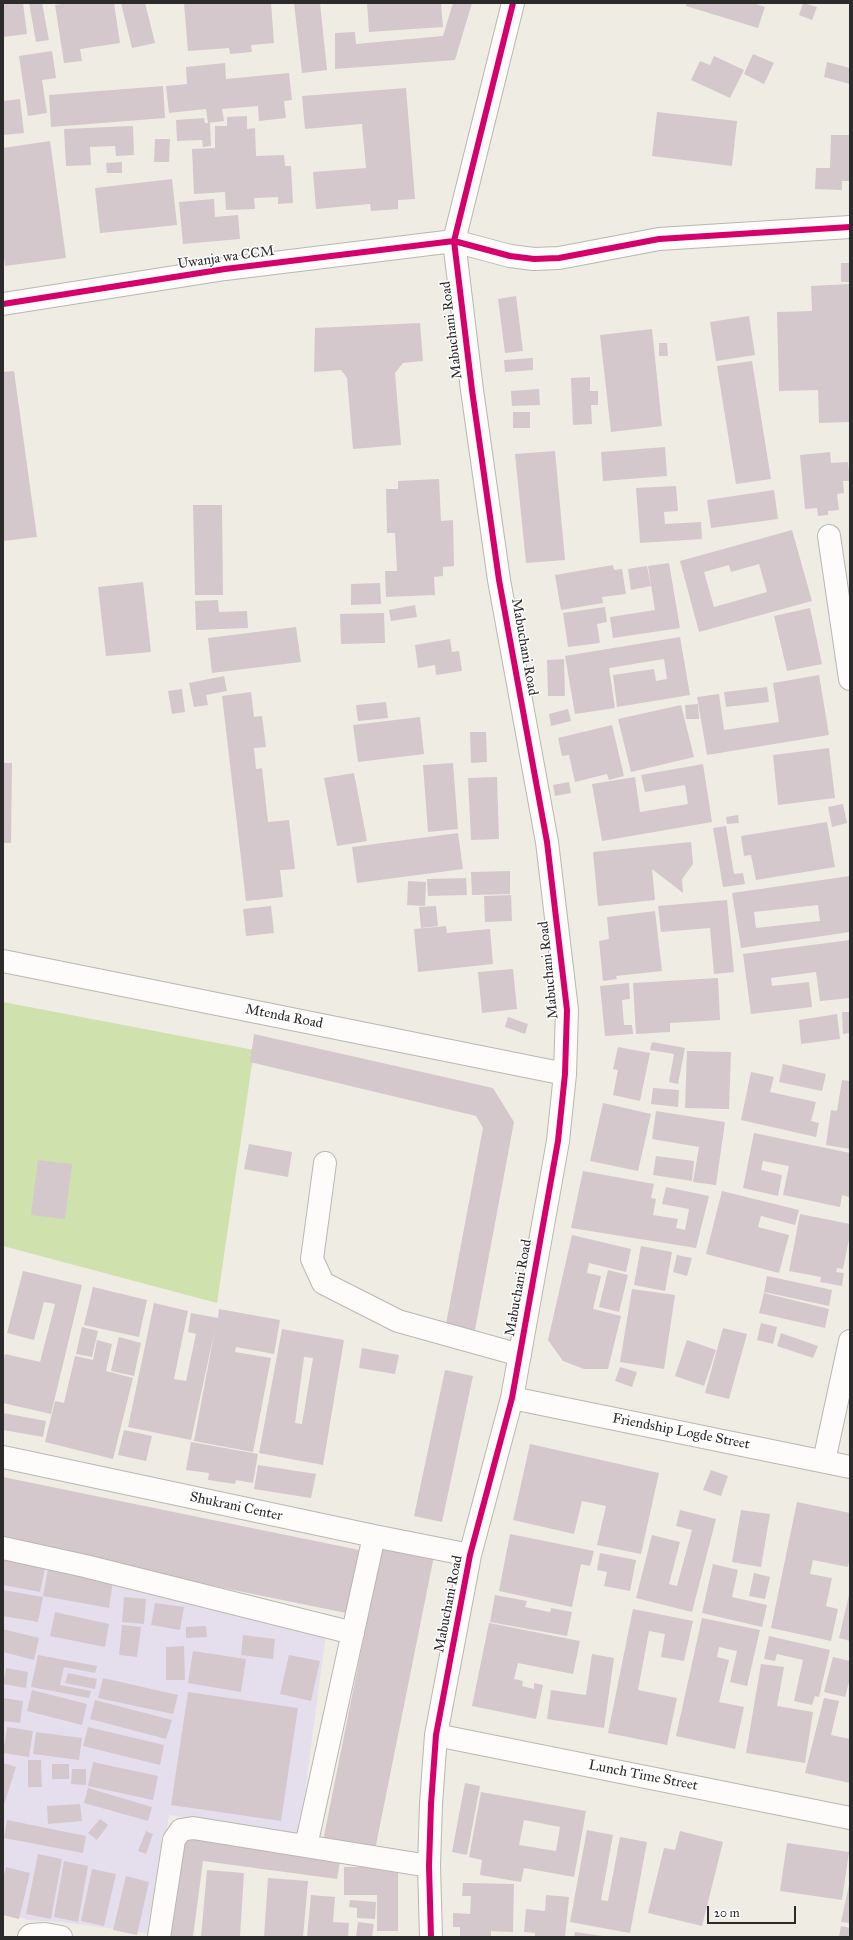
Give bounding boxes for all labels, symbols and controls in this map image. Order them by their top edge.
street label: Uwanja wa CCM [177,243,275,273]
street label: Mabuchani Road [438,280,466,380]
street label: Mabuchani Road [507,597,541,697]
street label: Mabuchani Road [536,920,562,1020]
street label: Mtenda Road [244,1001,324,1033]
street label: Mabuchani Road [502,1238,536,1338]
street label: Friendship Logde Street [611,1410,751,1454]
street label: Shukrani Center [188,1489,284,1525]
street label: Mabuchani Road [431,1554,467,1654]
street label: Lunch Time Street [587,1757,699,1795]
scale bar [709,1898,798,1924]
text: 20 m [714,1906,740,1920]

